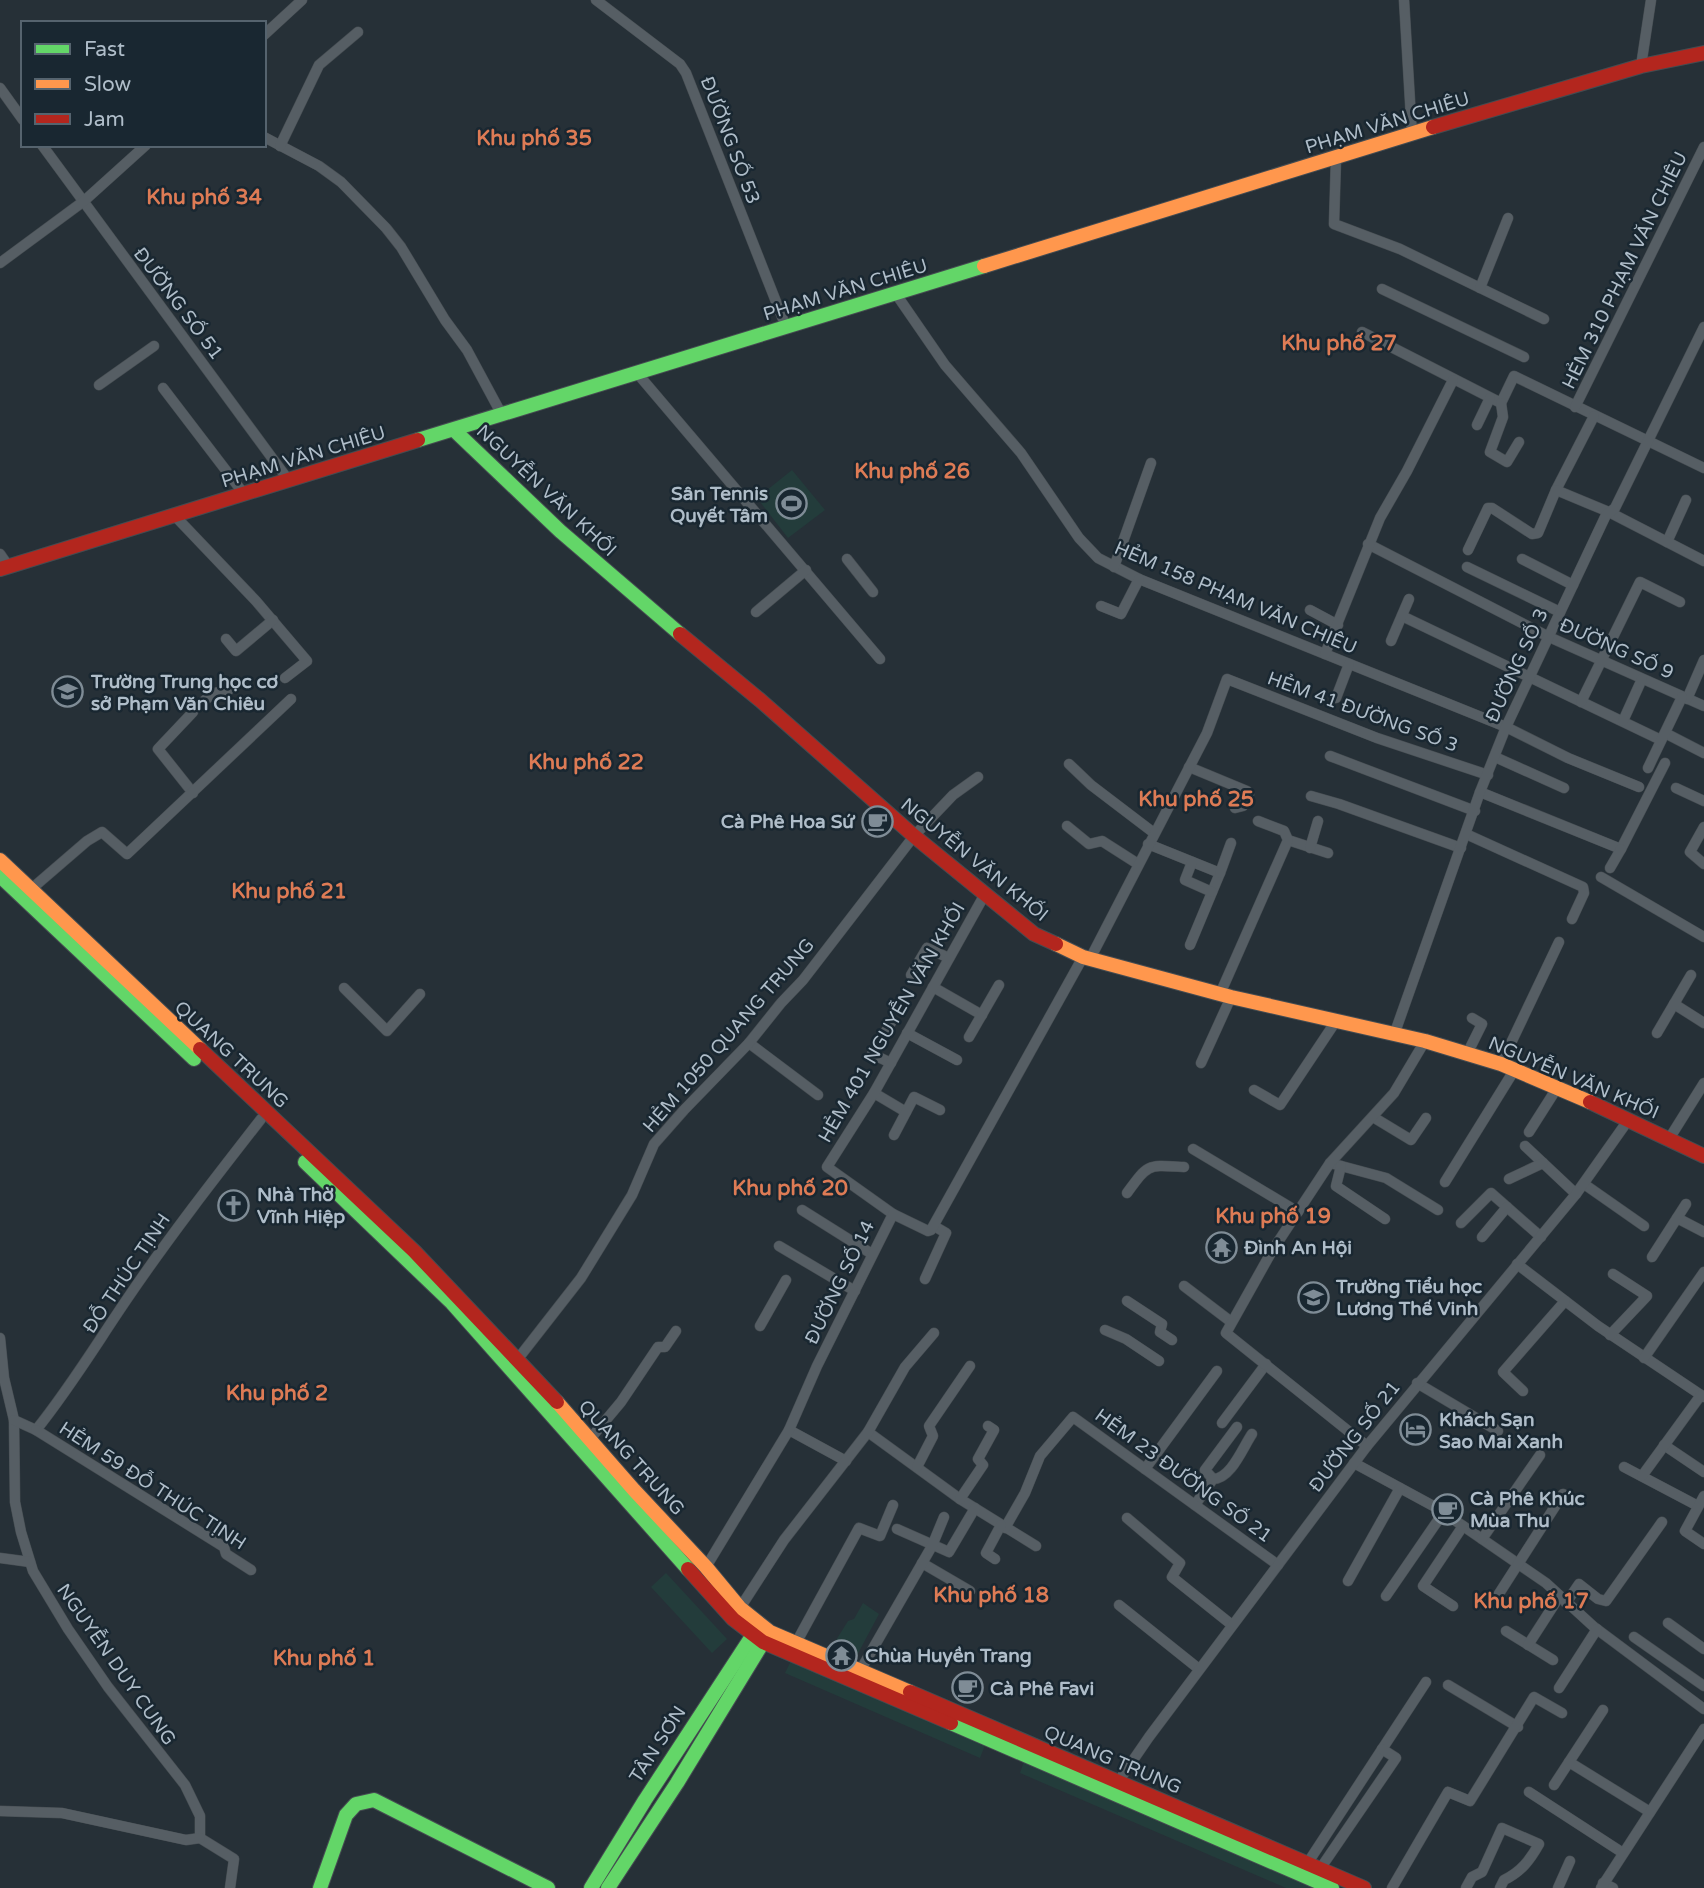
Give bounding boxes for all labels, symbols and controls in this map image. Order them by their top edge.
legend [21,21,266,147]
text: Fast [84,37,125,62]
text: Slow [84,72,132,97]
street label: ĐƯỜNG SỐ 53 [696,73,766,207]
street label: PHẠM VĂN CHIÊU [1302,87,1472,158]
text: Jam [84,107,125,132]
district label: Khu phố 35 [476,126,592,151]
street label: HẺM 310 PHẠM VĂN CHIÊU [1557,148,1692,393]
district label: Khu phố 34 [146,185,262,210]
street label: ĐƯỜNG SỐ 51 [129,242,229,364]
street label: PHẠM VĂN CHIÊU [760,254,930,325]
district label: Khu phố 27 [1281,331,1397,356]
street label: NGUYỄN VĂN KHỐI [472,419,622,561]
street label: PHẠM VĂN CHIÊU [218,421,388,492]
district label: Khu phố 26 [854,459,970,484]
place label: Sân Tennis Quyết Tâm [670,483,768,528]
sports icon: Sân Tennis Quyết Tâm [774,487,808,521]
street label: HẺM 158 PHẠM VĂN CHIÊU [1111,536,1361,659]
street label: ĐƯỜNG SỐ 3 [1479,604,1553,726]
street label: ĐƯỜNG SỐ 9 [1556,612,1678,684]
street label: HẺM 41 ĐƯỜNG SỐ 3 [1264,665,1462,757]
place label: Trường Trung học cơ sở Phạm Văn Chiêu [90,671,278,715]
school or university icon: Trường Trung học cơ sở Phạm Văn Chiêu [51,675,85,709]
district label: Khu phố 22 [528,750,644,775]
district label: Khu phố 25 [1138,787,1254,812]
street label: NGUYỄN VĂN KHỐI [896,792,1054,926]
cafe icon: Cà Phê Hoa Sứ [860,804,894,838]
place label: Cà Phê Hoa Sứ [721,811,856,833]
district label: Khu phố 21 [231,879,347,904]
street label: HẺM 401 NGUYỄN VĂN KHỐI [812,898,970,1146]
street label: HẺM 1050 QUANG TRUNG [638,934,819,1137]
street label: QUANG TRUNG [170,996,293,1113]
street label: NGUYỄN VĂN KHỐI [1485,1030,1663,1124]
district label: Khu phố 20 [732,1176,848,1201]
place label: Nhà Thờ Vĩnh Hiệp [257,1184,345,1229]
church icon: Nhà Thờ Vĩnh Hiệp [217,1188,251,1222]
district label: Khu phố 19 [1215,1204,1331,1229]
street label: ĐỖ THÚC TỊNH [77,1208,175,1338]
street label: ĐƯỜNG SỐ 14 [799,1216,879,1348]
temple icon: Đình An Hội [1204,1230,1238,1264]
place label: Đình An Hội [1243,1237,1352,1259]
place label: Trường Tiểu học Lương Thế Vinh [1335,1276,1482,1321]
school or university icon: Trường Tiểu học Lương Thế Vinh [1296,1280,1330,1314]
street label: ĐƯỜNG SỐ 21 [1303,1376,1405,1496]
district label: Khu phố 2 [226,1381,328,1406]
street label: QUANG TRUNG [574,1396,689,1520]
street label: HẺM 23 ĐƯỜNG SỐ 21 [1091,1403,1277,1547]
place label: Khách Sạn Sao Mai Xanh [1439,1409,1563,1453]
hotel icon: Khách Sạn Sao Mai Xanh [1399,1413,1433,1447]
street label: HẺM 59 ĐỖ THÚC TỊNH [55,1415,251,1555]
place label: Cà Phê Khúc Mùa Thu [1470,1488,1585,1532]
cafe icon: Cà Phê Khúc Mùa Thu [1430,1492,1464,1526]
street label: NGUYỄN DUY CUNG [52,1579,182,1749]
district label: Khu phố 18 [933,1583,1049,1608]
district label: Khu phố 17 [1473,1589,1589,1614]
temple icon: Chùa Huyền Trang [825,1638,859,1672]
place label: Chùa Huyền Trang [865,1645,1032,1668]
district label: Khu phố 1 [273,1646,375,1671]
cafe icon: Cà Phê Favi [950,1671,984,1705]
place label: Cà Phê Favi [990,1678,1094,1700]
street label: TÂN SƠN [625,1702,691,1787]
street label: QUANG TRUNG [1040,1721,1185,1799]

